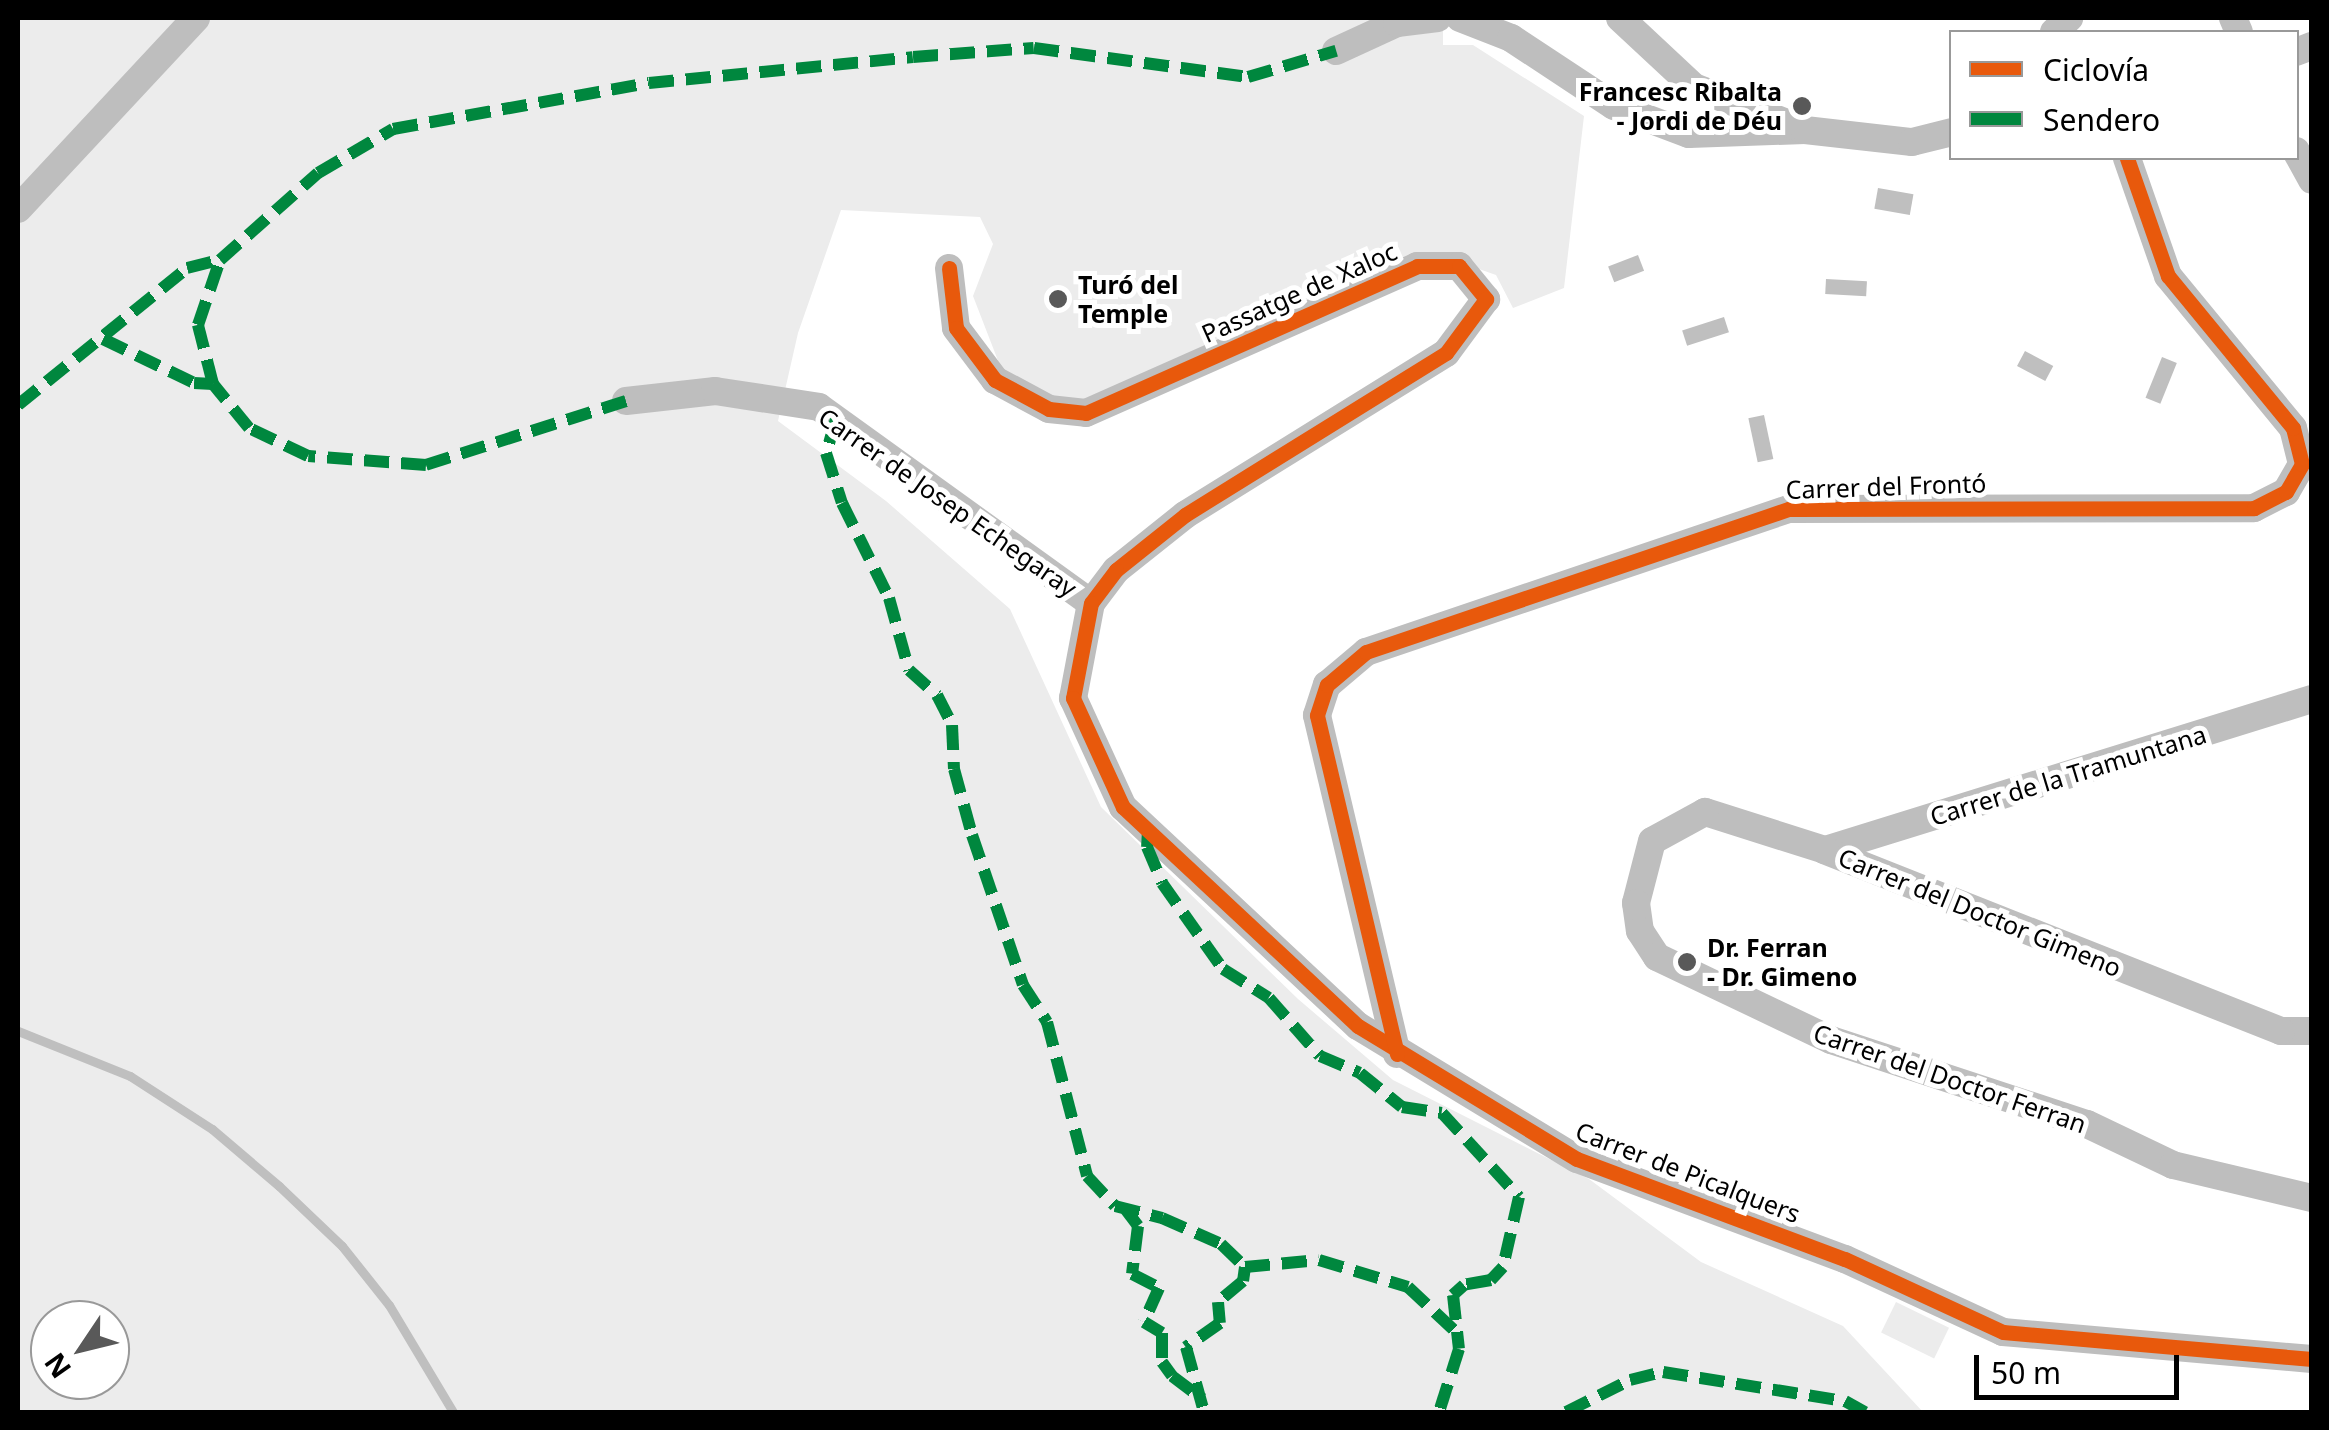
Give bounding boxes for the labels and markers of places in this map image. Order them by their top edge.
place label: Francesc Ribalta - Jordi de Déu [1579,77,1782,136]
marker: Francesc Ribalta - Jordi de Déu [1791,95,1813,117]
place label: Turó del Temple [1078,270,1178,329]
marker: Turó del Temple [1047,288,1069,310]
place label: Dr. Ferran - Dr. Gimeno [1707,933,1857,992]
marker: Dr. Ferran - Dr. Gimeno [1676,951,1698,973]

